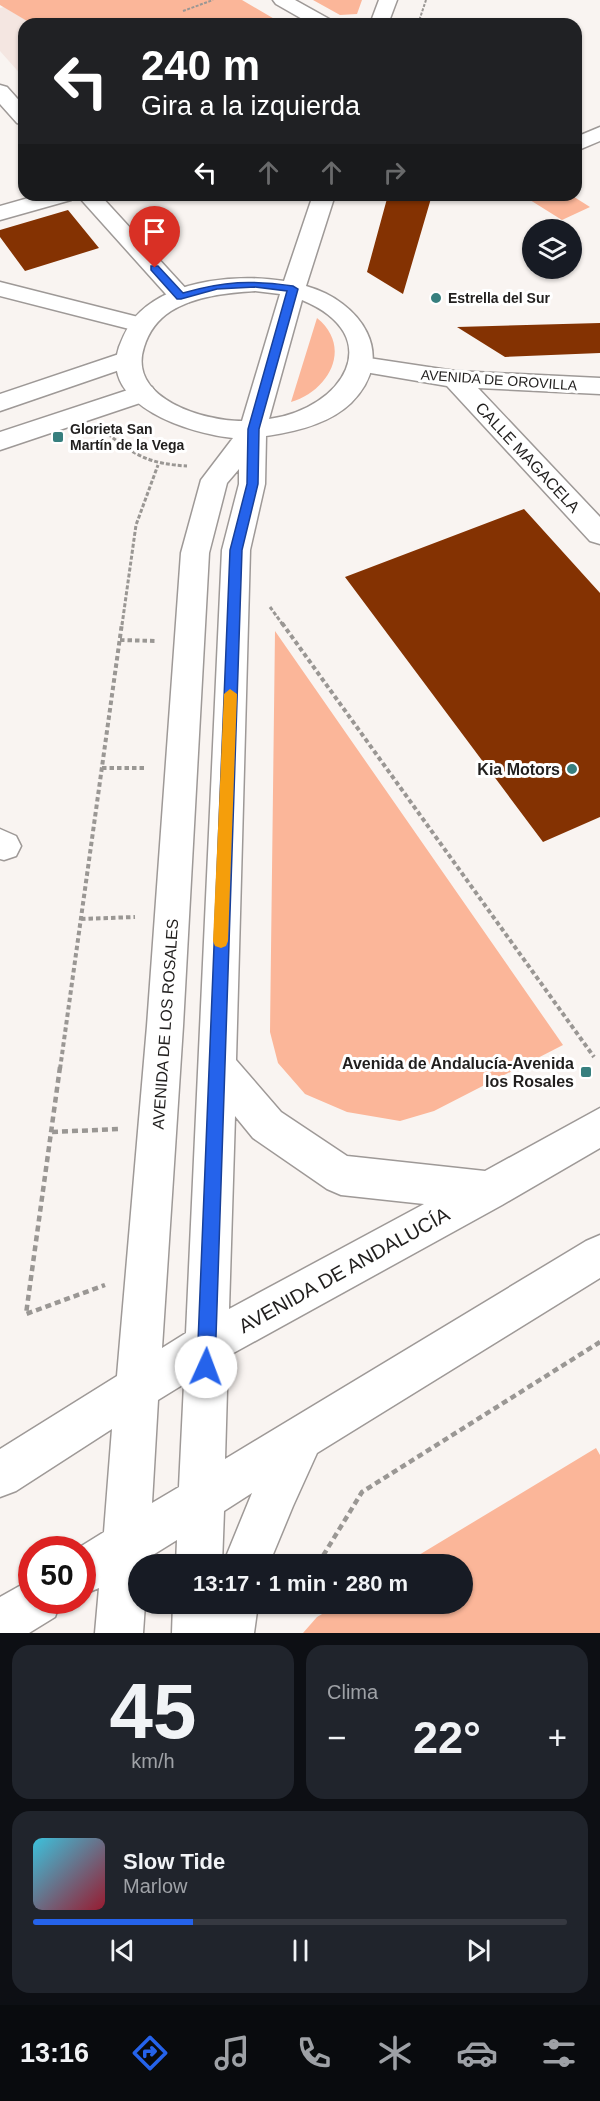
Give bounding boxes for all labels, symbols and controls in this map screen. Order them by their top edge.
icon: left [42,42,120,120]
text: 240 m [141,42,260,89]
text: Gira a la izquierda [141,91,360,121]
icon: left [189,156,222,189]
icon: ahead [252,156,285,189]
icon: ahead [315,156,348,189]
icon: right [378,156,411,189]
pin [129,206,180,268]
icon: arrive [138,215,171,248]
map controls [522,219,582,279]
button: layers [522,219,582,279]
place label: Estrella del Sur [448,290,550,306]
marker: Estrella del Sur [429,291,443,305]
street label: AVENIDA DE OROVILLA [420,367,578,393]
street label: CALLE MAGACELA [472,399,583,516]
place label: Glorieta San Martín de la Vega [70,421,185,453]
marker: Glorieta San Martín de la Vega [51,430,65,444]
place label: Kia Motors [477,761,560,778]
marker: Kia Motors [565,762,579,776]
street label: AVENIDA DE LOS ROSALES [150,918,181,1130]
place label: Avenida de Andalucía-Avenida los Rosales [342,1055,574,1090]
marker: Avenida de Andalucía-Avenida los Rosales [579,1065,593,1079]
street label: AVENIDA DE ANDALUCÍA [235,1202,454,1337]
position arrow [174,1335,238,1399]
speed limit sign: 50 [18,1536,96,1614]
text: 13:17 · 1 min · 280 m [193,1571,408,1596]
text: 45 [110,1667,196,1755]
text: Clima [327,1681,378,1703]
text: 22° [413,1712,481,1763]
text: − [327,1719,346,1756]
text: + [548,1719,567,1756]
text: km/h [131,1750,175,1772]
text: Slow Tide [123,1849,225,1874]
text: Marlow [123,1875,187,1897]
icon: previous [106,1934,139,1967]
icon: pause [284,1934,317,1967]
icon: next [462,1934,495,1967]
icon: directions [129,2032,171,2074]
icon: music [211,2032,253,2074]
icon: phone [293,2032,335,2074]
icon: climate [374,2032,416,2074]
icon: car [456,2032,498,2074]
icon: filters [538,2032,580,2074]
text: 13:16 [20,2038,89,2068]

